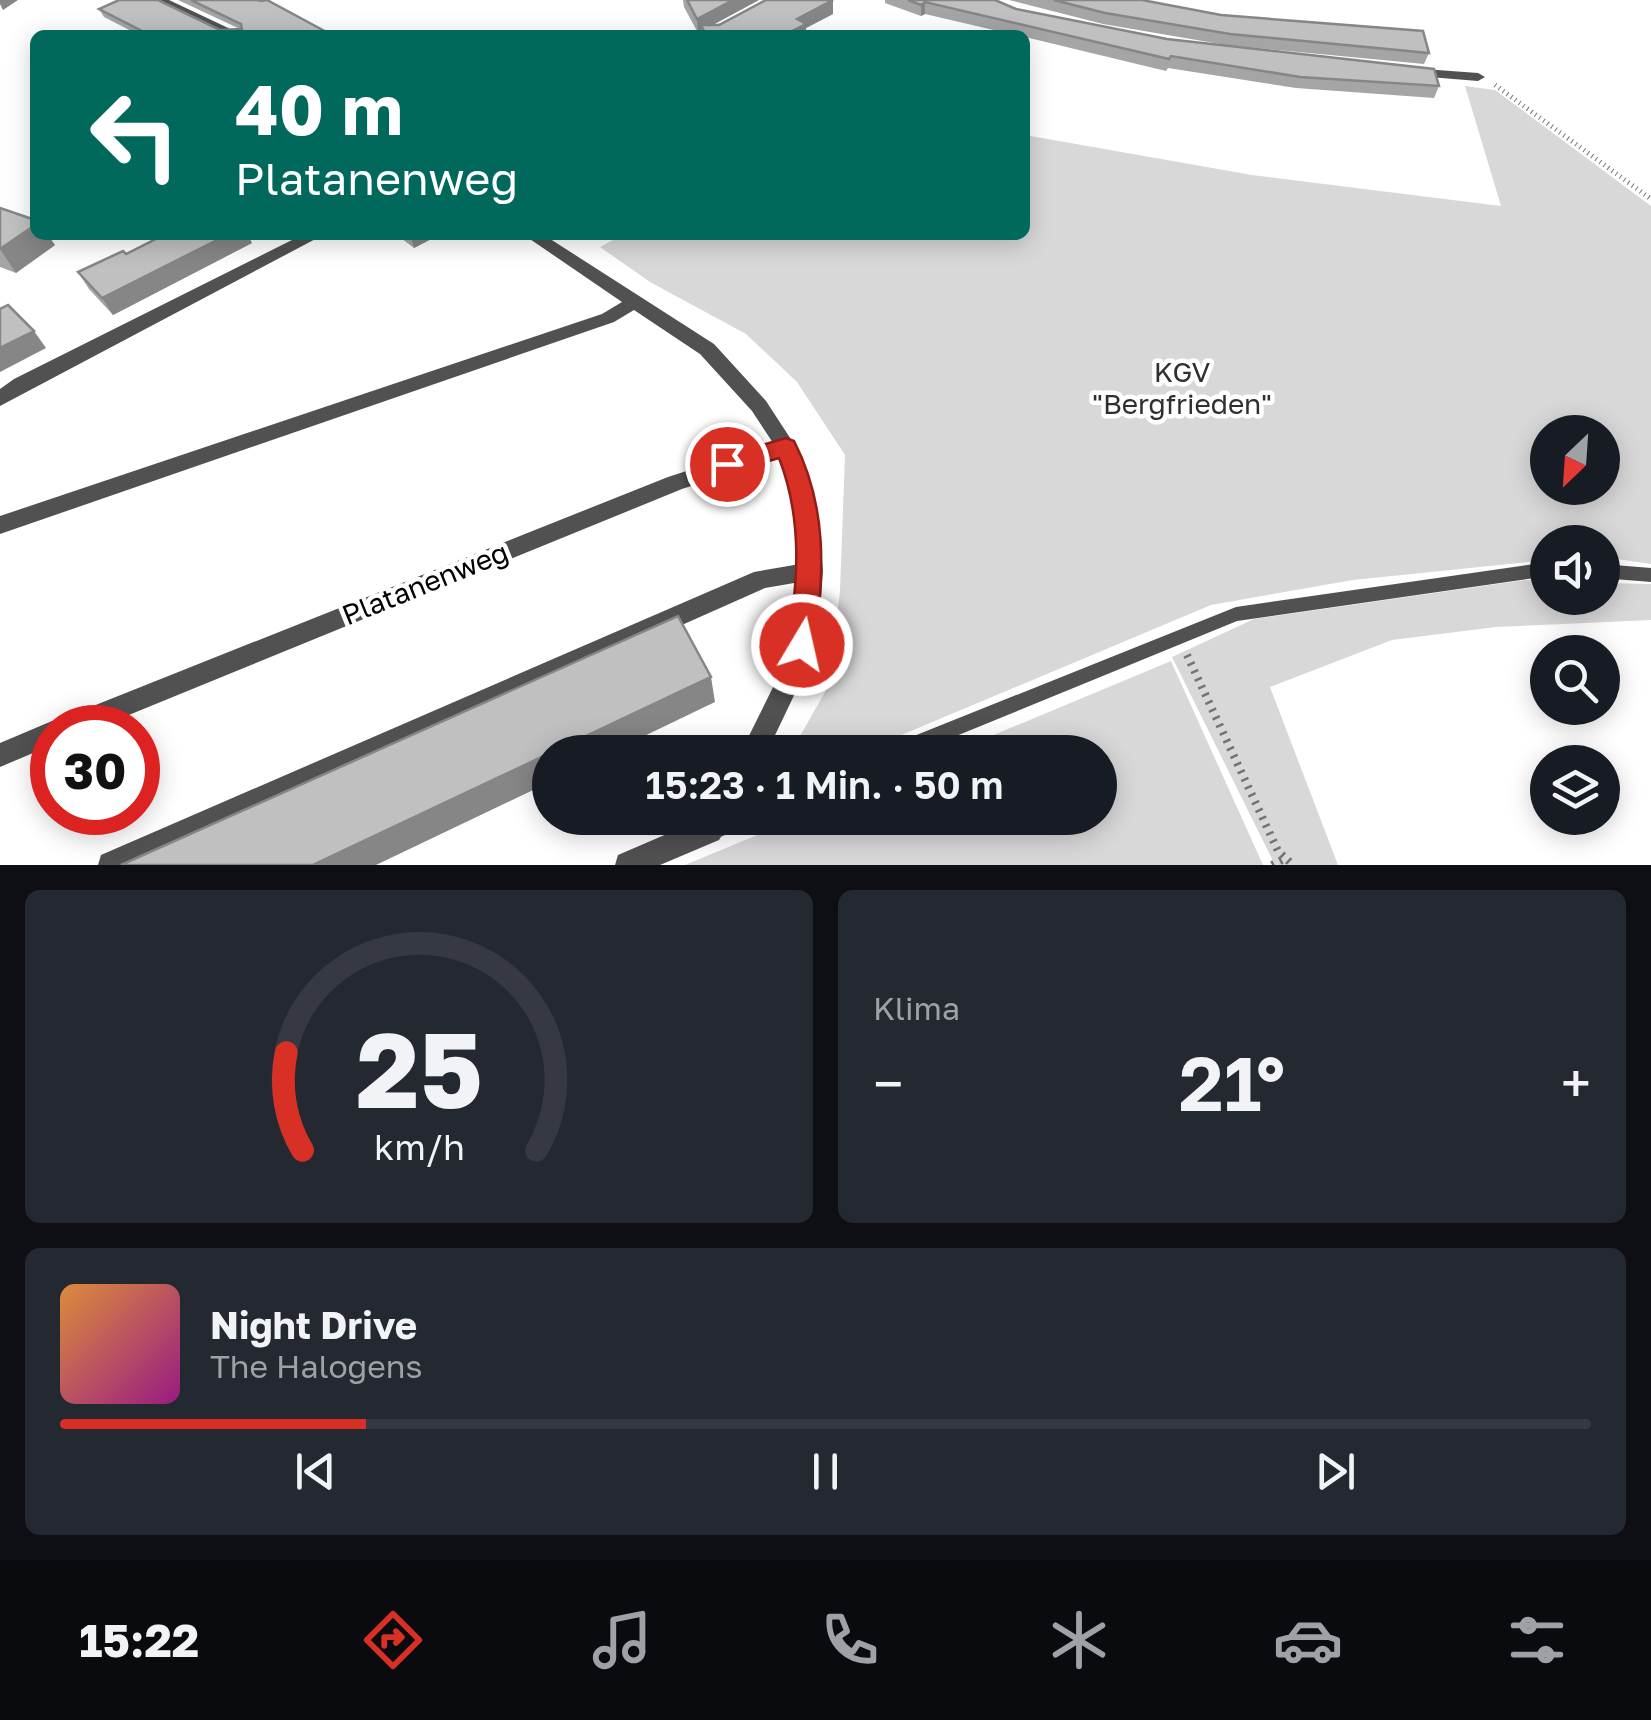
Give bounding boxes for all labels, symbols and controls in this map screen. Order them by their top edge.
text: 40 m [235,66,403,150]
icon: left [70,70,200,200]
text: Platanenweg [235,151,518,205]
park label: KGV "Bergfrieden" [1092,355,1272,420]
north arrow [1530,415,1620,505]
map controls [1530,415,1620,835]
pin [685,422,770,507]
icon: arrive [700,437,755,492]
button: sound [1530,525,1620,615]
street label: Platanenweg [337,535,513,631]
position arrow [750,593,854,697]
button: search [1530,635,1620,725]
speed limit sign: 30 [30,705,160,835]
button: layers [1530,745,1620,835]
text: 15:23 · 1 Min. · 50 m [646,762,1003,807]
text: Klima [873,989,960,1027]
text: 25 [356,1006,482,1131]
text: 21° [1179,1037,1285,1128]
text: − [873,1050,903,1116]
text: + [1561,1050,1591,1116]
text: km/h [374,1125,464,1168]
text: Night Drive [210,1302,417,1347]
text: The Halogens [210,1347,422,1385]
icon: previous [288,1444,343,1499]
icon: pause [798,1444,853,1499]
icon: next [1308,1444,1363,1499]
icon: directions [358,1605,428,1675]
icon: music [587,1605,657,1675]
icon: phone [815,1605,885,1675]
icon: climate [1044,1605,1114,1675]
icon: car [1273,1605,1343,1675]
icon: filters [1502,1605,1572,1675]
text: 15:22 [79,1613,199,1667]

